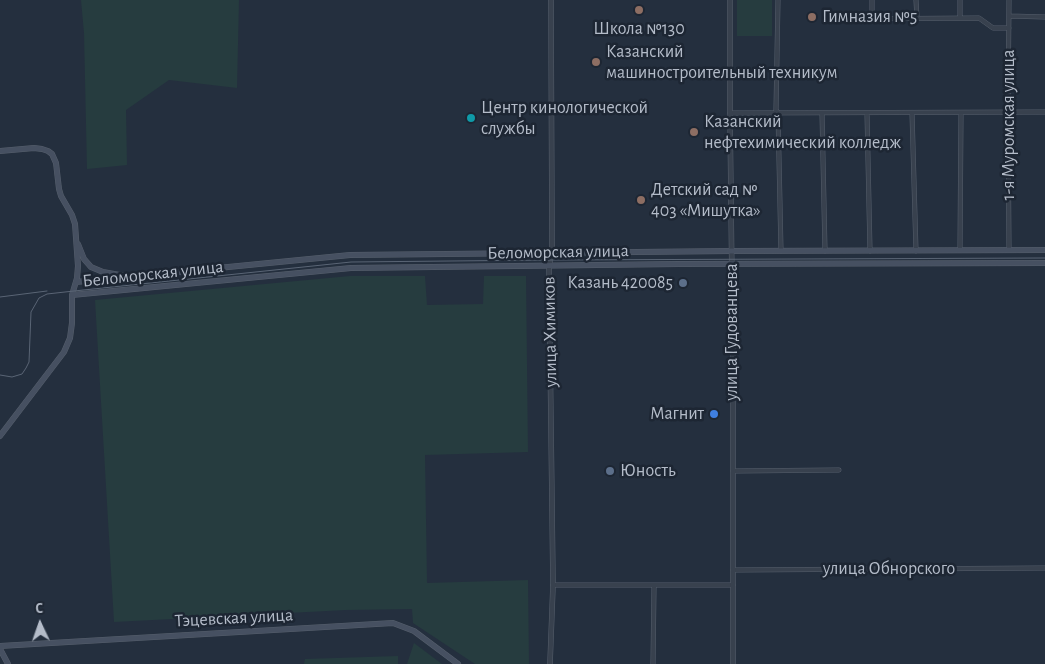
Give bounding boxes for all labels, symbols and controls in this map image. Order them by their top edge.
marker: Школа №130 [633,4,645,16]
place label: Гимназия №5 [822,6,917,28]
marker: Гимназия №5 [806,11,818,23]
place label: Школа №130 [593,18,685,40]
place label: Казанский машиностроительный техникум [606,41,838,84]
street label: 1-я Муромская улица [998,49,1020,201]
marker: Казанский машиностроительный техникум [590,56,602,68]
place label: Центр кинологической службы [481,97,648,140]
place label: Казанский нефтехимический колледж [704,111,901,154]
marker: Центр кинологической службы [465,112,477,124]
marker: Казанский нефтехимический колледж [688,126,700,138]
place label: Детский сад № 403 «Мишутка» [651,179,761,222]
marker: Детский сад № 403 «Мишутка» [635,194,647,206]
street label: Беломорская улица [487,240,629,264]
street label: Беломорская улица [81,256,225,292]
street label: улица Гудованцева [721,263,743,401]
place label: Казань 420085 [567,272,673,294]
street label: улица Химиков [538,276,562,388]
marker: Казань 420085 [677,277,689,289]
place label: Магнит [650,403,704,425]
marker: Магнит [708,408,720,420]
place label: Юность [620,460,676,482]
marker: Юность [604,465,616,477]
street label: улица Обнорского [823,558,955,580]
north arrow [15,599,65,649]
text: С [35,602,43,616]
street label: Тэцевская улица [174,604,294,632]

